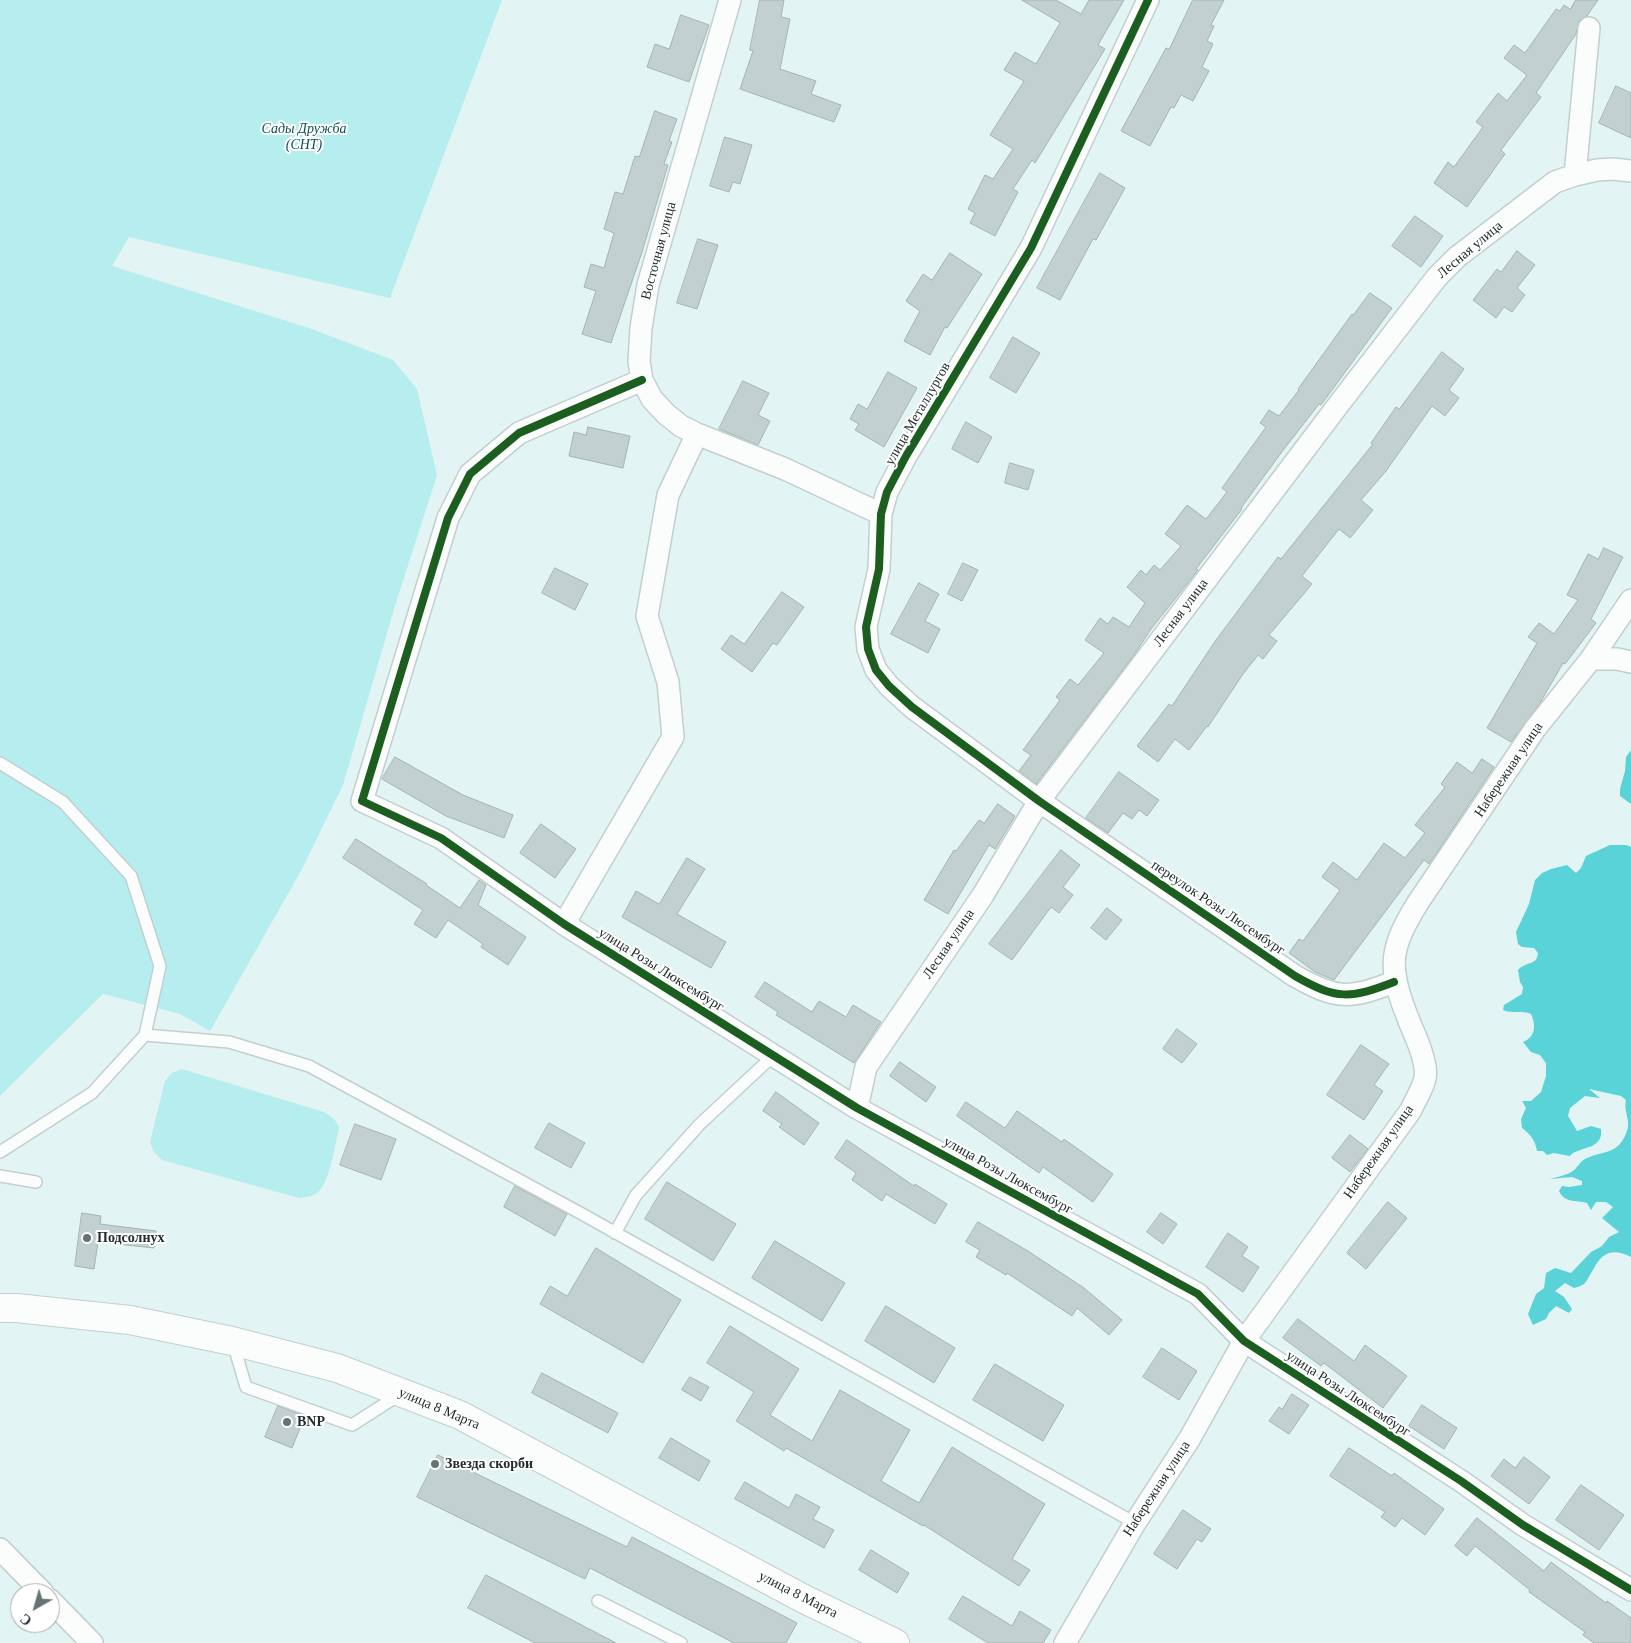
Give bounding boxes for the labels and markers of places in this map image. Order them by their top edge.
place label: Подсолнух [97,1230,165,1246]
marker: Подсолнух [81,1232,93,1244]
place label: BNP [297,1414,325,1430]
marker: BNP [281,1416,293,1428]
place label: Звезда скорби [445,1456,533,1472]
marker: Звезда скорби [429,1458,441,1470]

